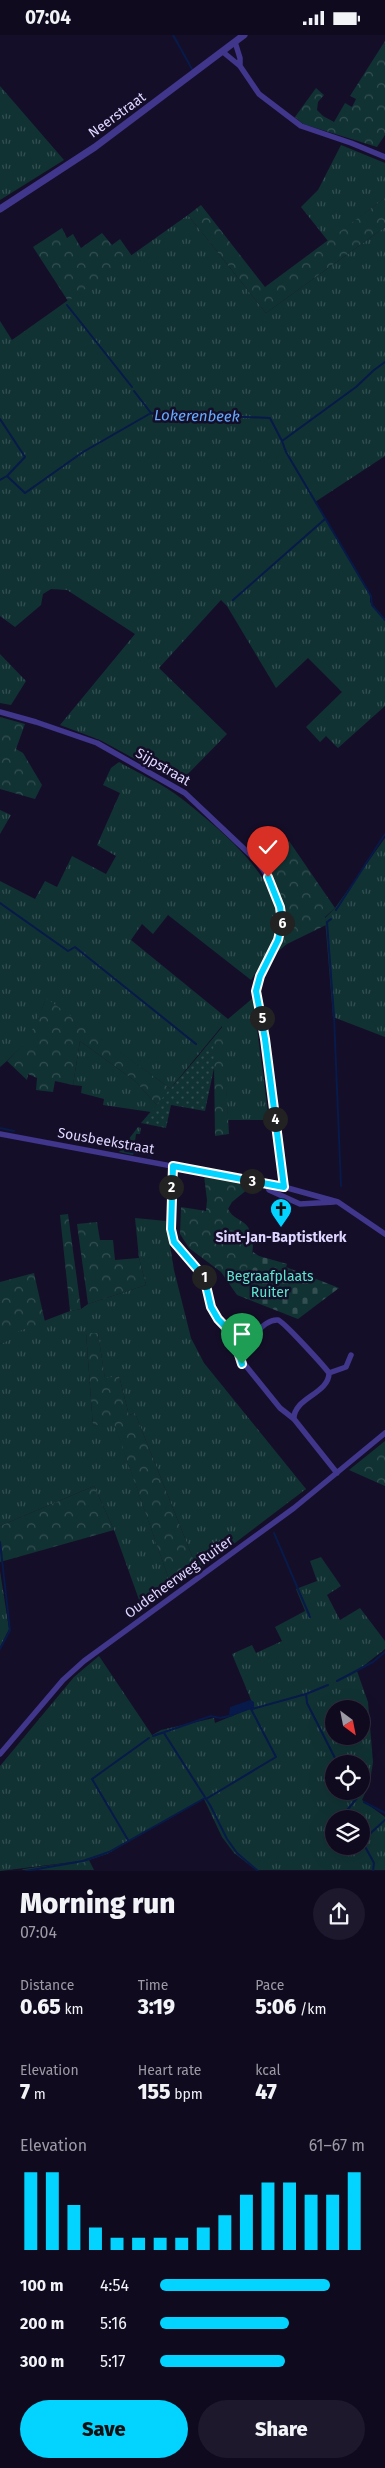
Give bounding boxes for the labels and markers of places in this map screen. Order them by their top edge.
pin [247,826,289,877]
pin: 6 [270,911,294,935]
pin: 5 [250,1005,274,1031]
pin: 4 [262,1107,288,1131]
pin: 3 [240,1169,264,1193]
pin: 2 [158,1175,184,1199]
church icon: Sint-Jan-Baptistkerk [269,1197,293,1228]
place label: Sint-Jan-Baptistkerk [215,1229,347,1246]
pin: 1 [192,1265,216,1289]
pin [221,1313,263,1364]

